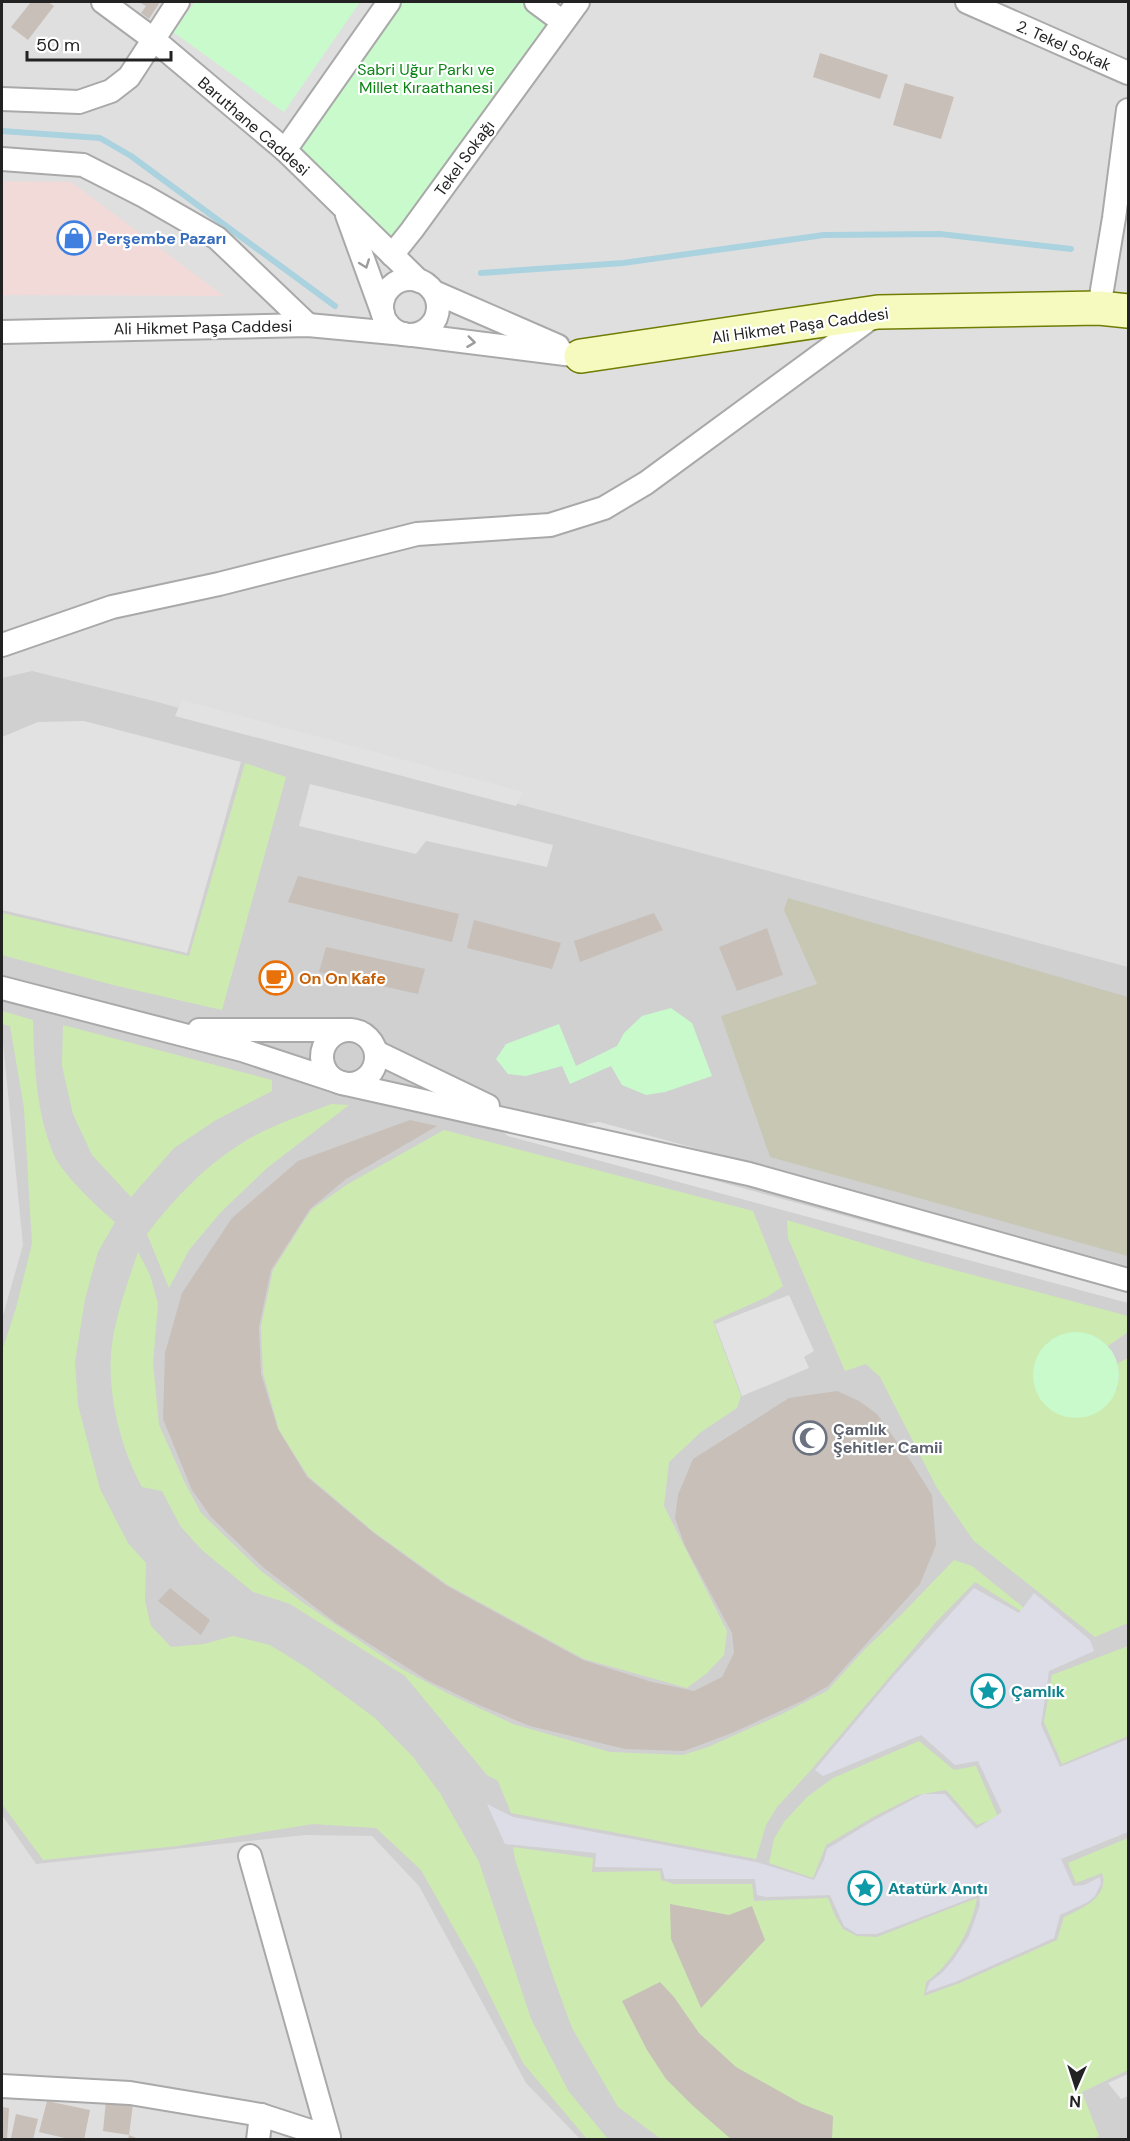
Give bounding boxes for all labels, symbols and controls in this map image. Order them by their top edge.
street label: 2. Tekel Sokak [1013,15,1114,76]
scale bar [27,24,171,62]
text: 50 m [36,33,80,57]
park label: Sabri Uğur Parkı ve Millet Kıraathanesi [357,59,495,98]
street label: Baruthane Caddesi [193,72,314,181]
street label: Tekel Sokağı [430,116,499,200]
shop icon: Perşembe Pazarı [56,220,92,256]
place label: Perşembe Pazarı [97,228,226,249]
one-way arrow [357,258,370,269]
street label: Ali Hikmet Paşa Caddesi [710,303,890,348]
street label: Ali Hikmet Paşa Caddesi [114,315,292,340]
one-way arrow [467,335,476,348]
cafe icon: On On Kafe [258,960,294,996]
place label: On On Kafe [299,968,386,989]
place label: Çamlık Şehitler Camii [833,1419,943,1458]
mosque icon: Çamlık Şehitler Camii [792,1420,828,1456]
place icon: Çamlık [970,1673,1006,1709]
place label: Çamlık [1011,1681,1066,1702]
place icon: Atatürk Anıtı [847,1870,883,1906]
place label: Atatürk Anıtı [888,1878,988,1899]
north arrow [1046,2057,1106,2117]
text: N [1069,2091,1082,2112]

